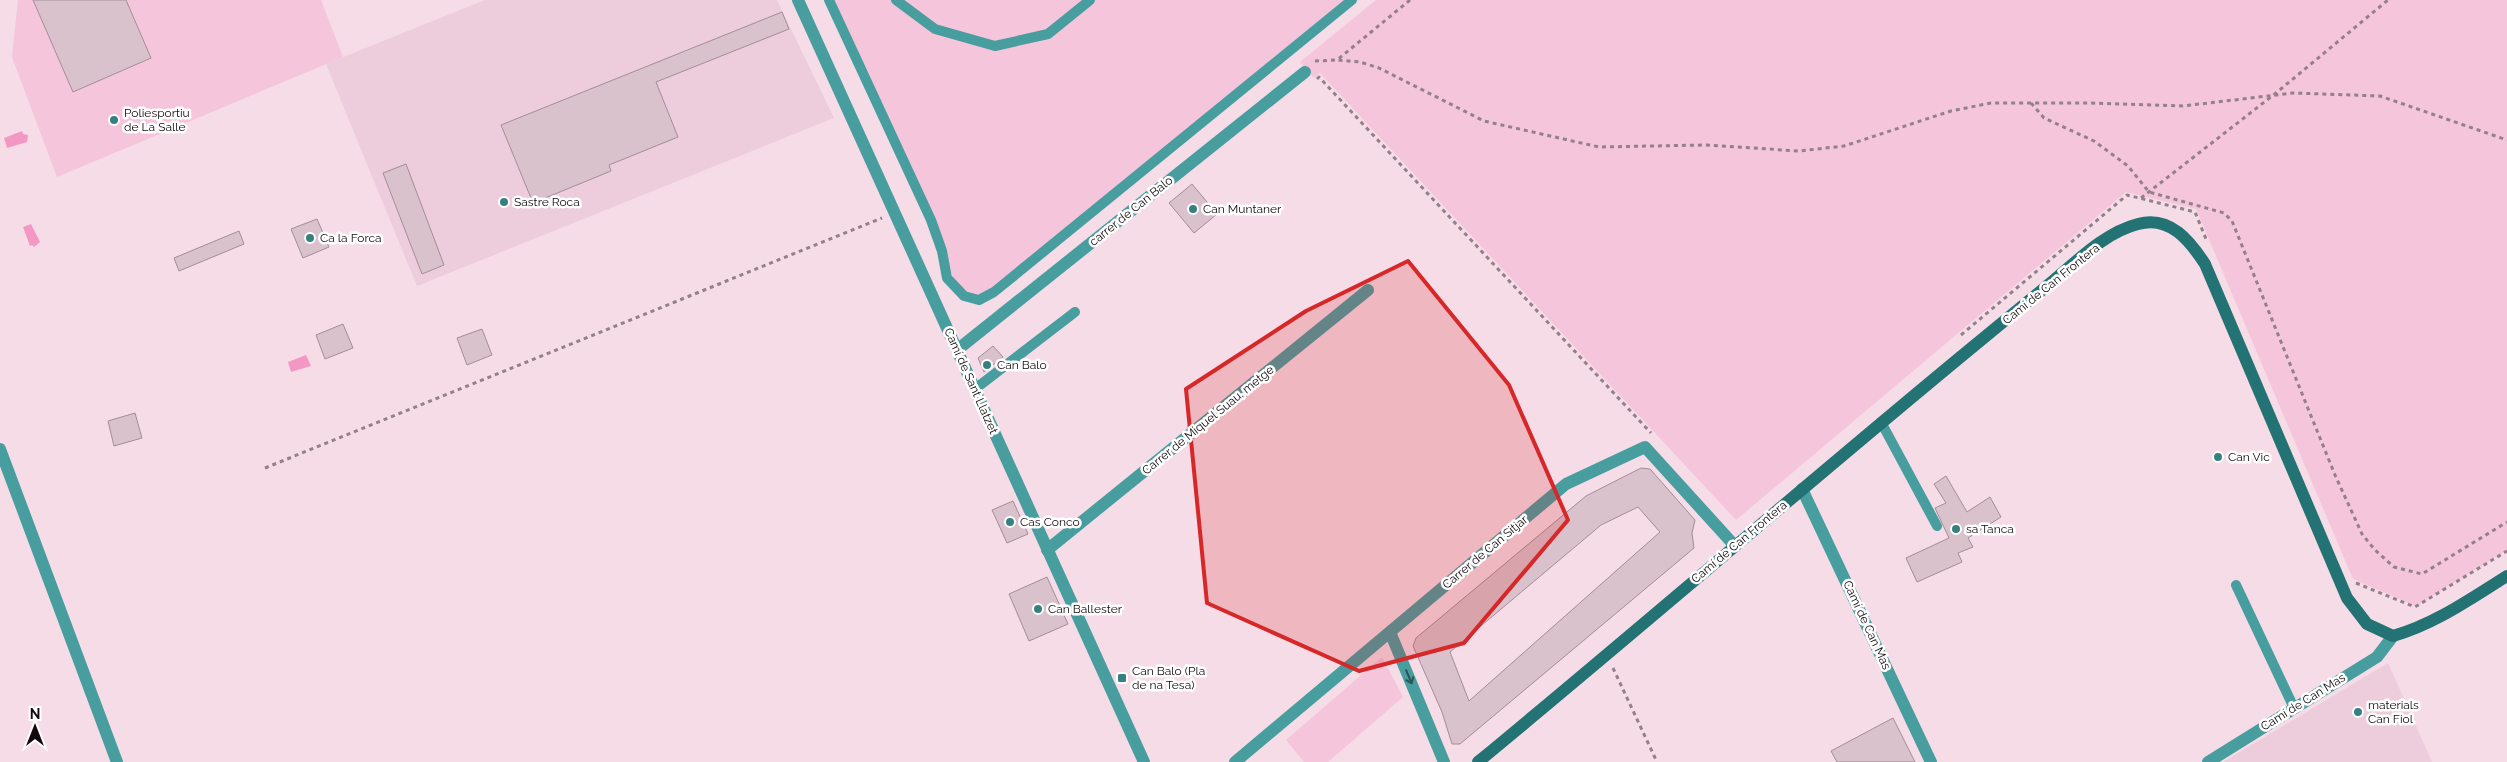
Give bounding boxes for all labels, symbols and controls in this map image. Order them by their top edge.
place label: Poliesportiu de La Salle [124,106,190,134]
marker: Poliesportiu de La Salle [108,114,120,126]
street label: carrer de Can Balo [1087,173,1175,249]
place label: Sastre Roca [514,195,580,209]
marker: Sastre Roca [498,196,510,208]
place label: Can Muntaner [1203,202,1282,216]
marker: Can Muntaner [1187,203,1199,215]
place label: Ca la Forca [320,231,382,245]
marker: Ca la Forca [304,232,316,244]
street label: Camí de Can Frontera [2000,241,2102,327]
street label: Camí de Sant Llatzet [941,326,1001,436]
place label: Can Balo [997,358,1047,372]
marker: Can Balo [981,359,993,371]
street label: Carrer de Miquel Suau, metge [1139,362,1277,478]
place label: Can Vic [2228,450,2270,464]
marker: Can Vic [2212,451,2224,463]
street label: Camí de Can Frontera [1688,498,1790,586]
street label: Carrer de Can Sitjar [1440,512,1531,592]
place label: Cas Conco [1020,515,1080,529]
marker: Cas Conco [1004,516,1016,528]
place label: sa Tanca [1966,522,2014,536]
marker: sa Tanca [1950,523,1962,535]
street label: Camí de Can Mas [1840,578,1894,672]
place label: Can Ballester [1048,602,1123,616]
marker: Can Ballester [1032,603,1044,615]
place label: Can Balo (Pla de na Tesa) [1132,664,1205,692]
one-way arrow [1404,669,1414,684]
street label: Camí de Can Mas [2258,670,2348,734]
marker: Can Balo (Pla de na Tesa) [1116,672,1128,684]
place label: materials Can Fiol [2368,698,2419,726]
north arrow [10,702,60,752]
text: N [30,706,40,722]
marker: materials Can Fiol [2352,706,2364,718]

